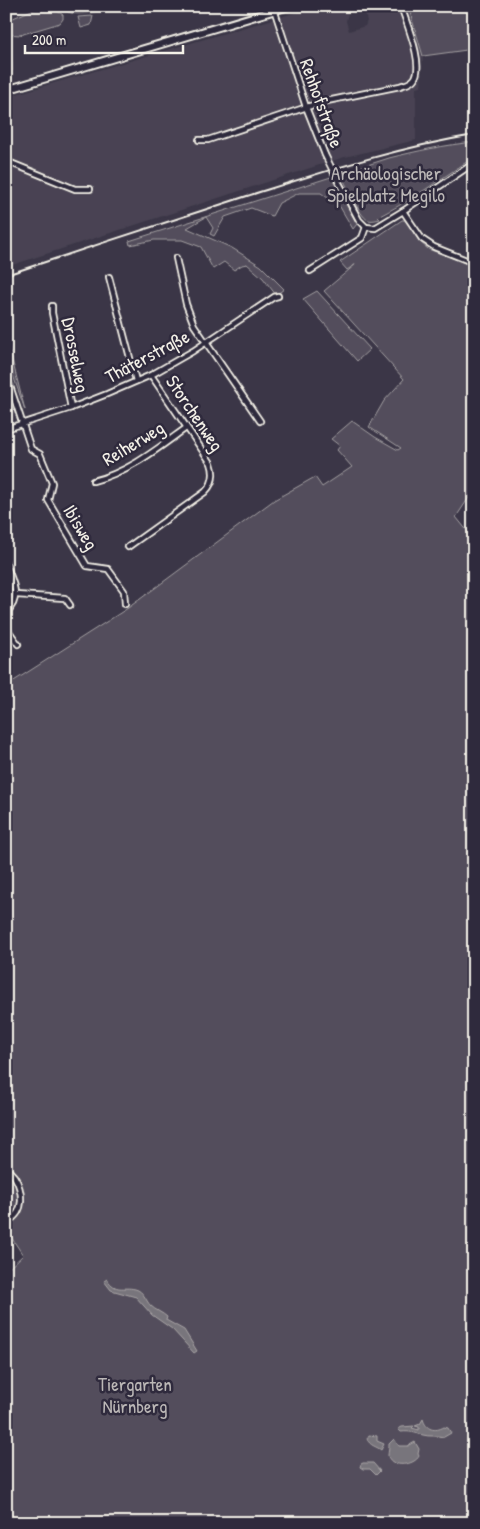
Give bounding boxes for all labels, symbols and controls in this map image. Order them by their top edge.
scale bar [25,22,182,54]
text: 200 m [32,29,66,50]
street label: Rehhofstraße [294,55,350,151]
park label: Archäologischer Spielplatz Megilo [327,160,445,208]
street label: Drosselweg [56,315,96,395]
street label: Thäterstraße [100,323,194,389]
street label: Storchenweg [160,370,230,456]
street label: Reiherweg [97,414,169,472]
street label: Ibisweg [57,499,105,555]
park label: Tiergarten Nürnberg [98,1371,172,1419]

